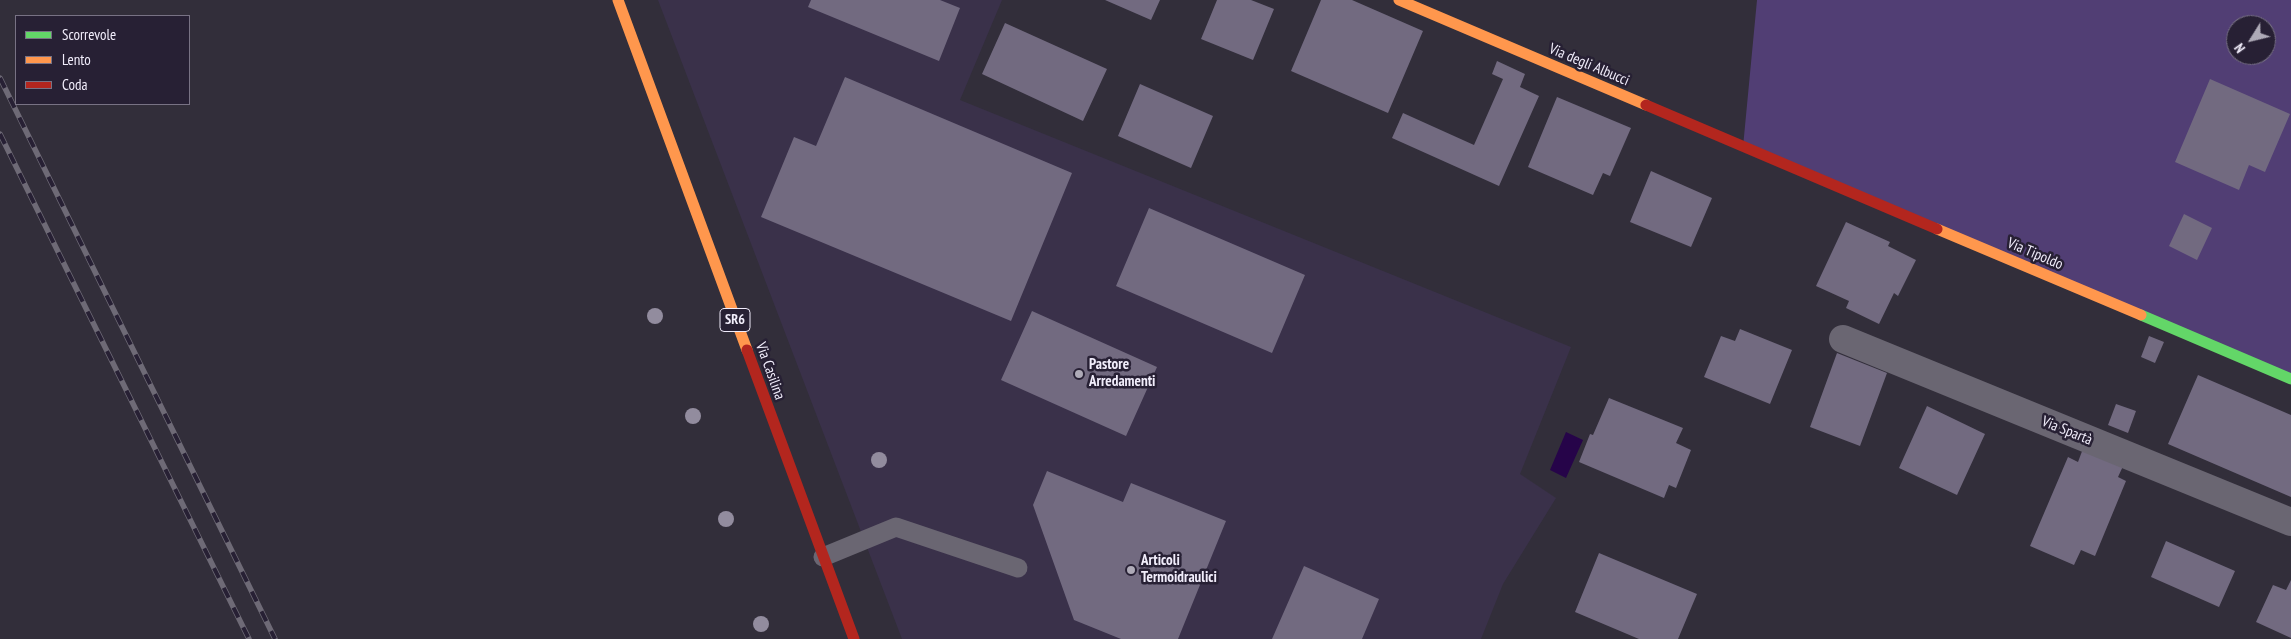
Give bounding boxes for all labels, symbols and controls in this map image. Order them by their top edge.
legend [15,15,190,105]
north arrow [2226,15,2276,65]
text: Scorrevole [62,25,116,44]
street label: Via degli Albucci [1546,40,1632,90]
text: N [2230,40,2249,57]
text: Lento [62,50,91,69]
text: Coda [62,75,87,94]
street label: Via Tipoldo [2004,234,2066,274]
road number: SR6 [720,308,750,332]
street label: Via Casilina [751,340,789,402]
place label: Pastore Arredamenti [1089,356,1155,391]
marker: Pastore Arredamenti [1073,368,1085,380]
street label: Via Spartà [2039,413,2095,449]
place label: Articoli Termoidraulici [1141,552,1217,587]
marker: Articoli Termoidraulici [1125,564,1137,576]

